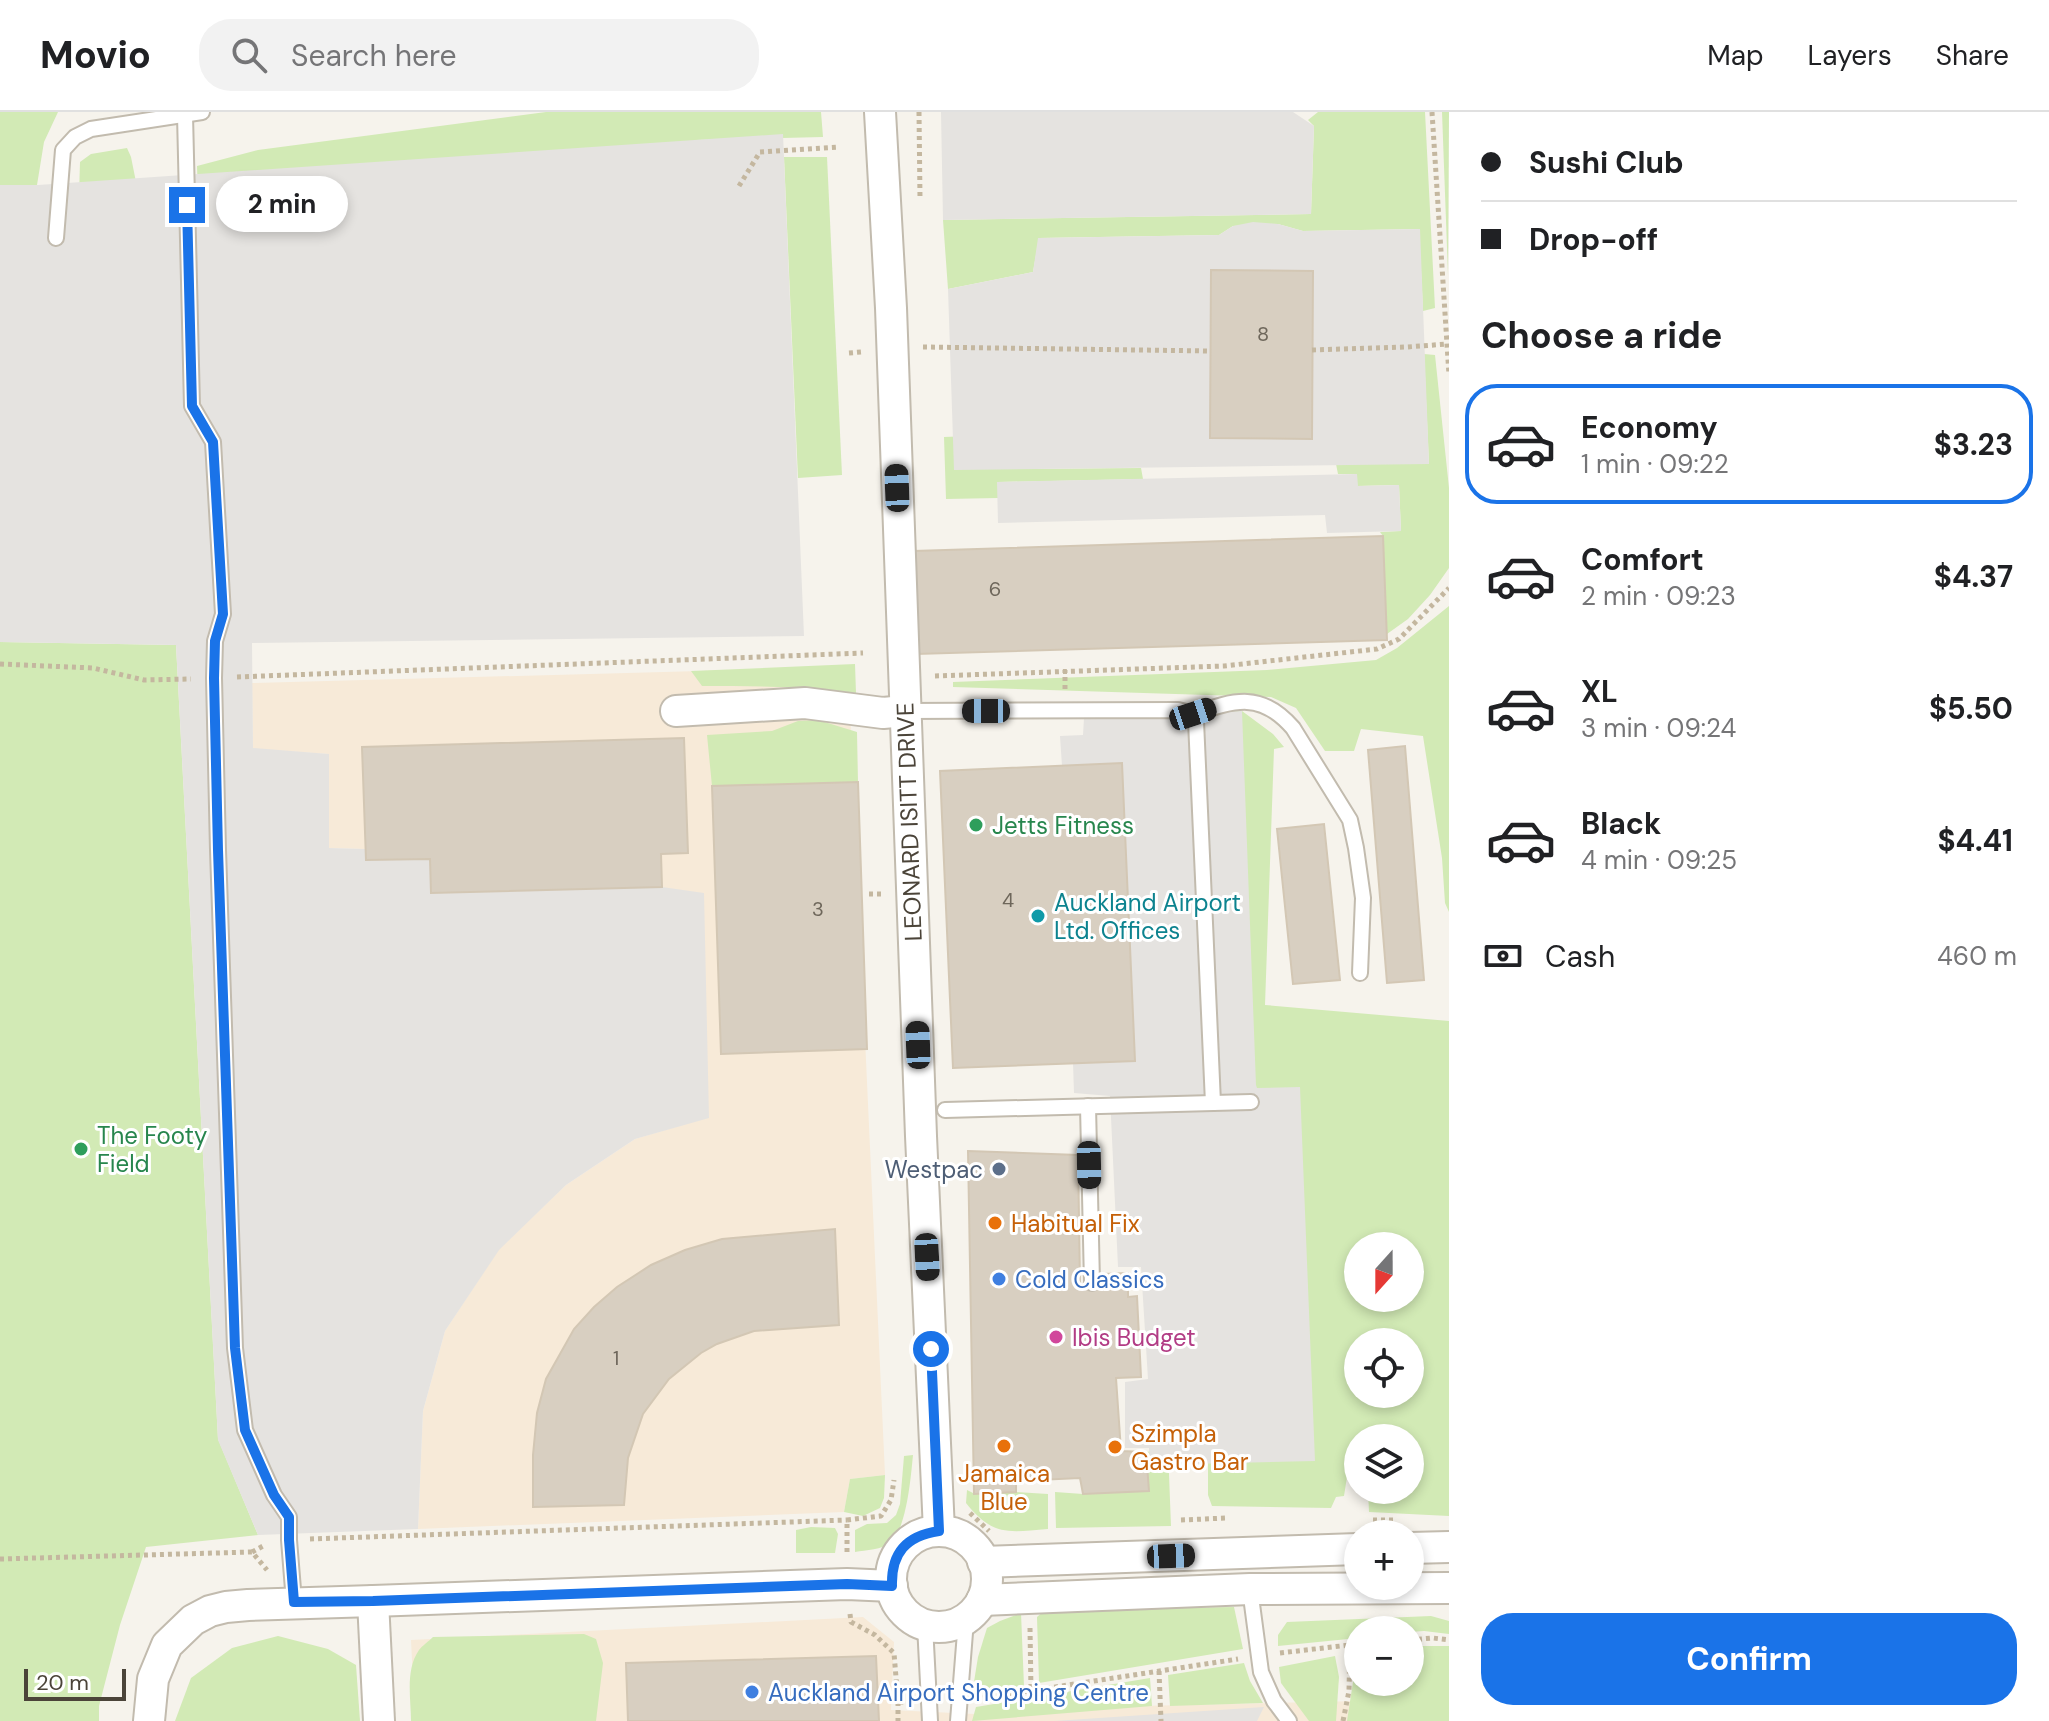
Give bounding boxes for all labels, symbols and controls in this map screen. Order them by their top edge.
search box [199,19,759,91]
text: Movio [40,30,151,80]
icon: search [227,33,271,77]
text: Search here [291,36,457,75]
text: Map [1707,37,1764,74]
text: Layers [1808,37,1892,74]
text: Share [1936,37,2009,74]
text: Sushi Club [1529,143,1684,182]
callout: 2 min [215,177,347,233]
route end [169,187,205,223]
text: 2 min [248,187,316,221]
text: Drop-off [1529,220,1658,259]
text: Choose a ride [1481,312,1722,359]
house number: 8 [1257,321,1269,347]
icon: car [1485,408,1557,480]
text: Economy [1581,408,1718,447]
text: $3.23 [1934,425,2013,464]
text: 1 min · 09:22 [1581,447,1729,481]
car [884,464,910,512]
icon: car [1485,540,1557,612]
text: Comfort [1581,540,1704,579]
text: $4.37 [1934,557,2013,596]
house number: 6 [989,576,1001,602]
text: 2 min · 09:23 [1581,579,1736,613]
icon: car [1485,672,1557,744]
text: XL [1581,672,1618,711]
text: $5.50 [1929,689,2013,728]
car [1166,695,1220,733]
car [962,699,1010,723]
street label: LEONARD ISITT DRIVE [889,702,929,942]
text: 3 min · 09:24 [1581,711,1736,745]
icon: car [1485,804,1557,876]
text: Black [1581,804,1661,843]
place label: Jetts Fitness [992,810,1134,841]
marker: Jetts Fitness [967,816,985,834]
text: $4.41 [1937,821,2013,860]
text: 4 min · 09:25 [1581,843,1737,877]
house number: 4 [1002,887,1014,913]
place label: Auckland Airport Ltd. Offices [1054,887,1241,946]
house number: 3 [812,896,824,922]
marker: Auckland Airport Ltd. Offices [1029,907,1047,925]
icon: cash [1481,934,1525,978]
text: Cash [1545,937,1615,976]
text: 460 m [1937,939,2017,973]
car [905,1021,931,1069]
place label: The Footy Field [97,1120,207,1179]
marker: The Footy Field [72,1140,90,1158]
car [1077,1141,1101,1189]
place label: Westpac [885,1154,983,1185]
marker: Westpac [990,1160,1008,1178]
place label: Habitual Fix [1011,1208,1140,1239]
marker: Habitual Fix [986,1214,1004,1232]
car [914,1232,940,1282]
north arrow [1344,1232,1424,1312]
map controls [1344,1232,1424,1696]
place label: Cold Classics [1015,1264,1164,1295]
marker: Cold Classics [990,1270,1008,1288]
place label: Ibis Budget [1072,1322,1196,1353]
marker: Ibis Budget [1047,1328,1065,1346]
button: locate [1344,1328,1424,1408]
route start [913,1331,949,1367]
house number: 1 [613,1345,619,1371]
place label: Szimpla Gastro Bar [1131,1418,1249,1477]
button: layers [1344,1424,1424,1504]
marker: Jamaica Blue [995,1437,1013,1455]
marker: Szimpla Gastro Bar [1106,1438,1124,1456]
place label: Jamaica Blue [958,1458,1050,1517]
button: + [1344,1520,1424,1600]
car [1147,1543,1195,1569]
button: Confirm [1481,1613,2017,1705]
button: − [1344,1616,1424,1696]
scale bar [24,1665,126,1701]
text: 20 m [36,1668,89,1697]
place label: Auckland Airport Shopping Centre [768,1677,1149,1708]
marker: Auckland Airport Shopping Centre [743,1683,761,1701]

